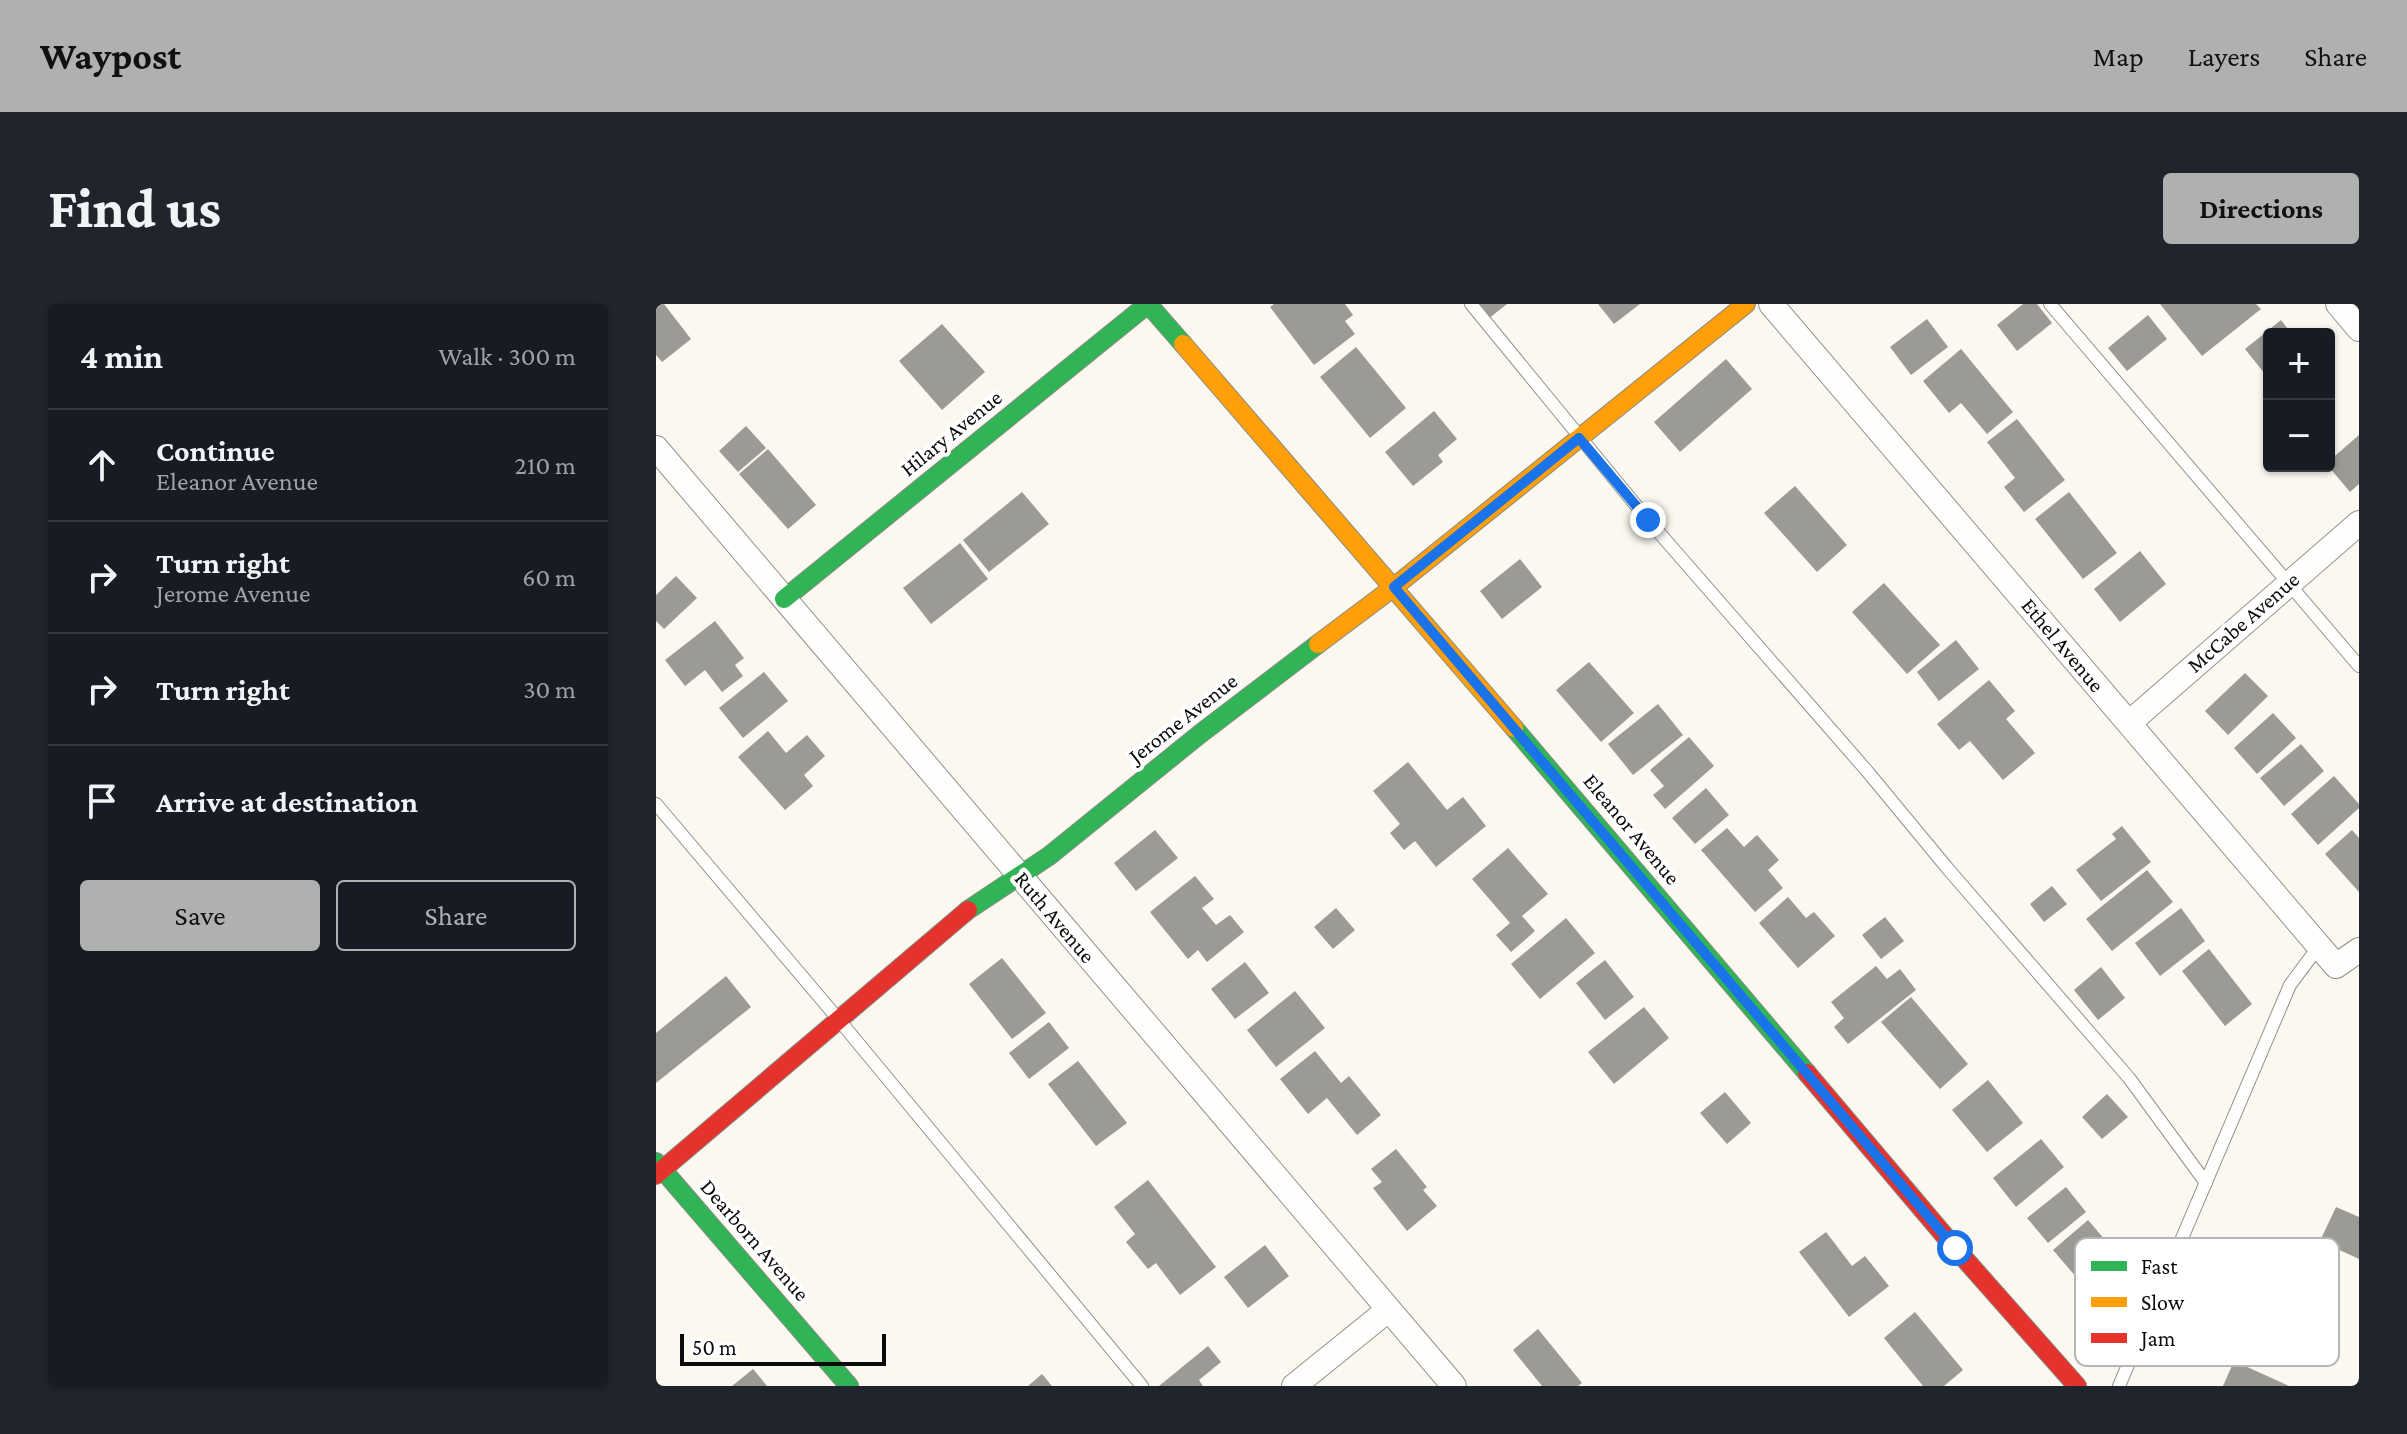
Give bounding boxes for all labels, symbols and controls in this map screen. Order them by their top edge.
text: Waypost [40,35,181,77]
text: Map [2093,41,2144,72]
text: Layers [2188,41,2260,72]
text: Share [2304,41,2367,72]
button: Directions [2163,173,2359,244]
text: Find us [48,177,221,239]
map controls [2263,328,2335,472]
button: + [2263,328,2335,400]
text: 4 min [80,338,163,375]
text: Walk · 300 m [439,342,576,371]
street label: Hilary Avenue [895,385,1007,481]
button: − [2263,400,2335,472]
text: Continue [156,434,275,467]
icon: ahead [80,443,124,487]
text: 210 m [515,451,576,480]
text: Eleanor Avenue [156,467,318,496]
route end [1630,502,1666,538]
text: Turn right [156,546,290,579]
icon: right [80,555,124,599]
text: 60 m [522,563,576,592]
street label: McCabe Avenue [2182,567,2304,677]
text: Jerome Avenue [156,579,310,608]
street label: Ethel Avenue [2016,593,2110,697]
icon: right [80,667,124,711]
street label: Jerome Avenue [1122,668,1242,769]
text: Turn right [156,673,290,706]
text: 30 m [523,675,576,704]
street label: Eleanor Avenue [1578,768,1686,890]
icon: arrive [80,779,124,823]
text: Arrive at destination [156,785,418,818]
street label: Ruth Avenue [1010,866,1100,968]
button: Save [80,880,320,951]
button: Share [336,880,576,951]
street label: Dearborn Avenue [695,1174,815,1306]
route start [1937,1230,1973,1266]
legend [2075,1238,2339,1366]
text: Fast [2141,1254,2178,1279]
text: Slow [2141,1290,2185,1315]
text: Jam [2139,1326,2176,1351]
scale bar [680,1330,886,1366]
text: 50 m [692,1335,737,1360]

